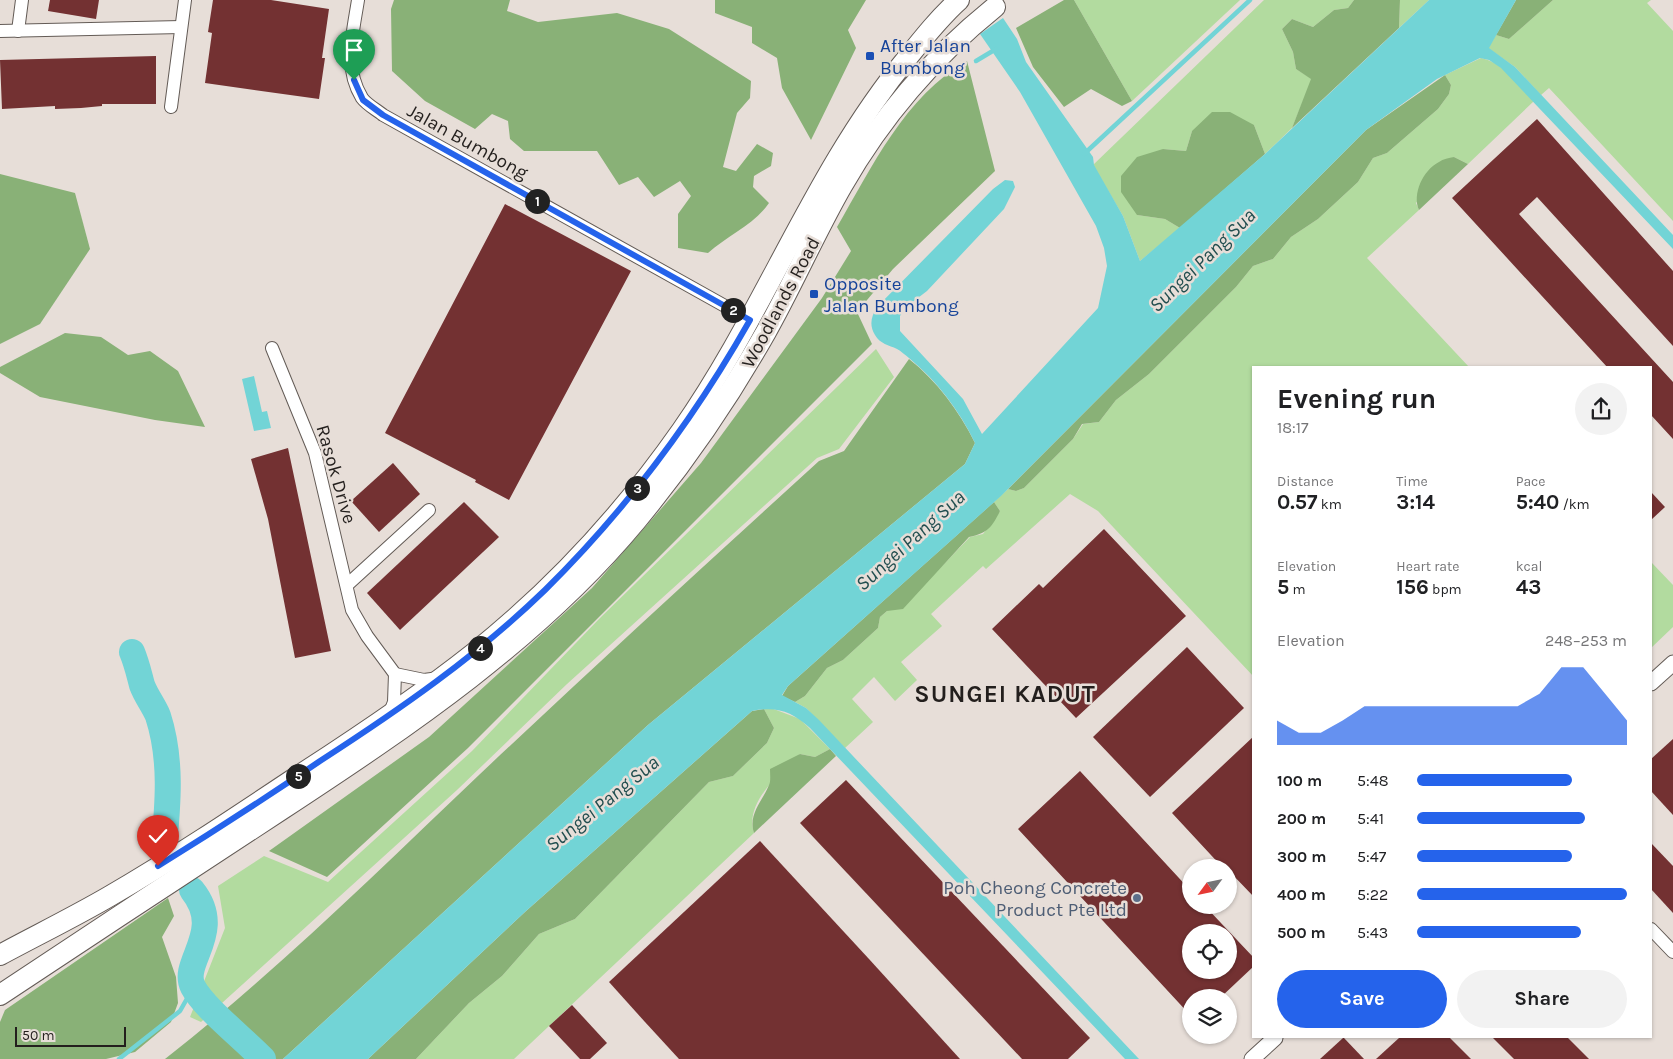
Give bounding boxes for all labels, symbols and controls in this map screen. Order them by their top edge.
pin [333,29,375,80]
place label: After Jalan Bumbong [880,35,971,79]
icon: arrive [340,36,368,64]
marker: After Jalan Bumbong [864,50,876,62]
street label: Jalan Bumbong [403,100,532,184]
pin: 1 [524,188,550,214]
text: 1 [535,193,540,210]
water label: Sungei Pang Sua [1144,204,1260,317]
street label: Woodlands Road [737,233,825,372]
place label: Opposite Jalan Bumbong [824,273,959,317]
marker: Opposite Jalan Bumbong [808,288,820,300]
pin: 2 [720,298,746,322]
text: 2 [729,302,738,319]
text: Evening run [1277,382,1436,415]
button: share [1575,383,1627,435]
text: 18:17 [1277,418,1309,437]
street label: Rasok Drive [311,422,361,526]
text: Distance [1277,473,1334,490]
text: Time [1396,473,1428,490]
text: Pace [1516,473,1546,490]
pin: 3 [624,476,650,500]
text: 3 [633,480,642,497]
water label: Sungei Pang Sua [851,485,970,595]
text: 0.57 [1277,490,1317,514]
text: 3:14 [1396,490,1435,514]
text: 5:40 [1516,490,1559,514]
text: km [1317,496,1342,513]
text: /km [1559,496,1590,513]
text: Elevation [1277,558,1336,575]
text: Heart rate [1396,558,1459,575]
text: kcal [1516,558,1542,575]
text: 5 [1277,575,1289,599]
text: 156 [1396,575,1429,599]
text: 43 [1516,575,1541,599]
text: m [1289,581,1306,598]
text: bpm [1429,581,1462,598]
text: Elevation [1277,631,1345,650]
text: 248–253 m [1545,631,1627,650]
pin: 4 [468,636,492,660]
text: 4 [476,640,485,657]
district label: SUNGEI KADUT [914,680,1096,708]
water label: Sungei Pang Sua [541,751,664,856]
pin: 5 [286,764,310,788]
text: 5 [294,768,303,785]
text: 100 m [1277,771,1322,790]
text: 5:48 [1357,771,1389,790]
text: 200 m [1277,809,1326,828]
text: 5:41 [1357,809,1384,828]
pin [137,815,179,866]
icon: check [144,822,172,850]
text: 300 m [1277,847,1326,866]
text: 5:47 [1357,847,1386,866]
north arrow [1182,859,1238,914]
map controls [1182,859,1237,1044]
place label: Poh Cheong Concrete Product Pte Ltd [943,877,1127,921]
text: 400 m [1277,885,1326,904]
text: 5:22 [1357,885,1388,904]
marker: Poh Cheong Concrete Product Pte Ltd [1131,892,1143,904]
text: 500 m [1277,923,1326,942]
text: 5:43 [1357,923,1388,942]
button: locate [1182,924,1237,979]
button: Save [1277,970,1447,1028]
button: Share [1457,970,1627,1028]
button: layers [1182,989,1237,1044]
scale bar [15,1024,126,1047]
text: 50 m [22,1027,55,1044]

